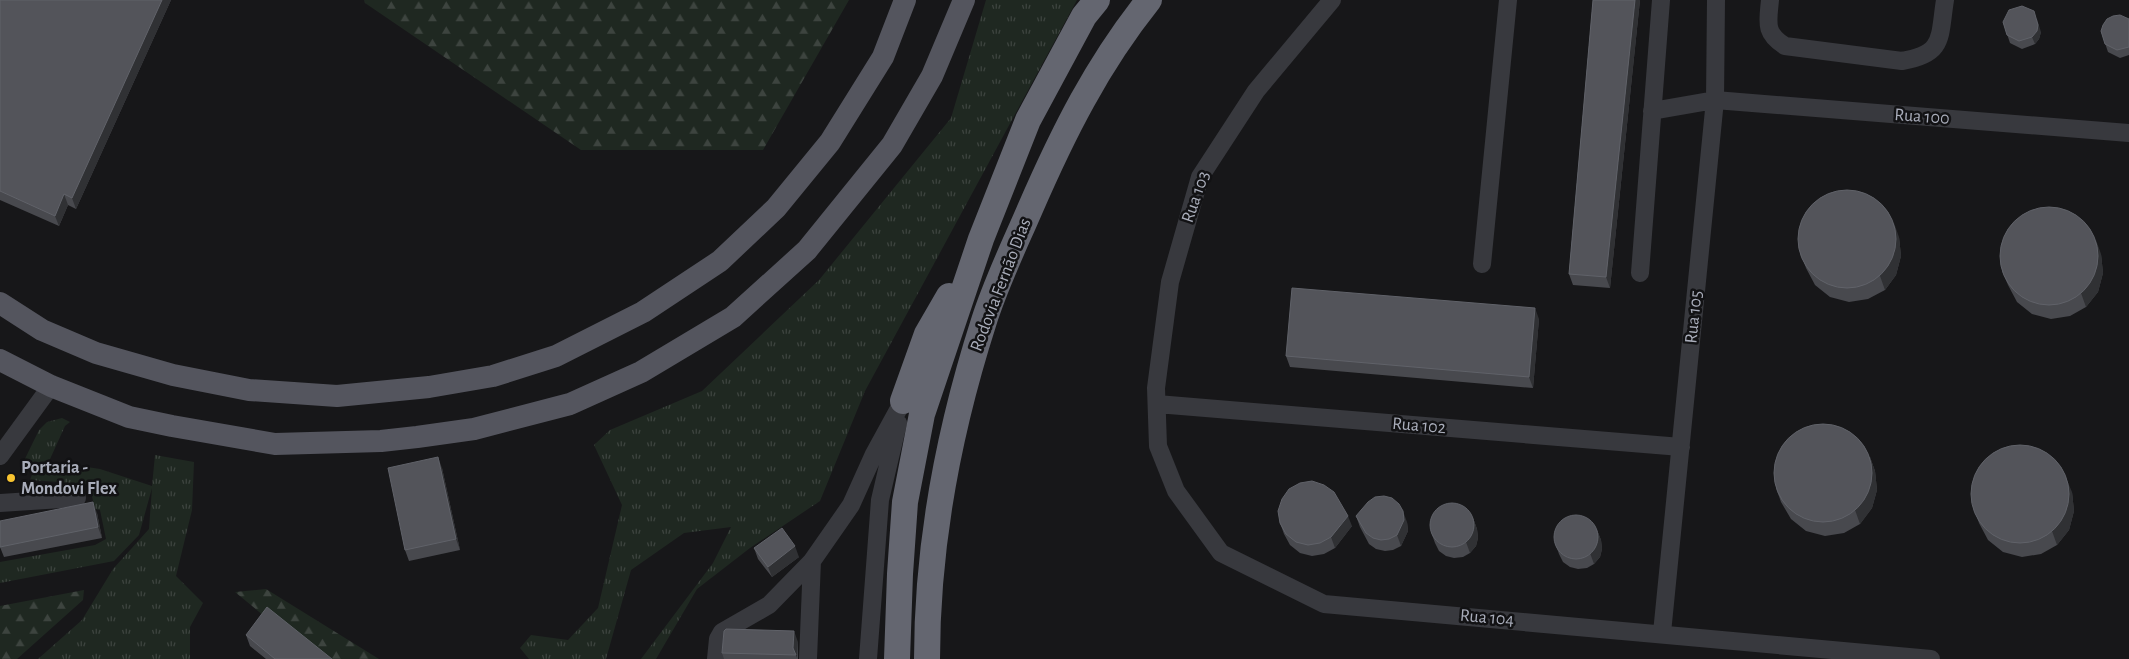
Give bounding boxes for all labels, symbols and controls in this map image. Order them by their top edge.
street label: Rua 100 [1894,106,1950,128]
street label: Rua 103 [1179,169,1213,225]
street label: Rodovia Fernão Dias [967,216,1035,354]
street label: Rua 105 [1682,290,1706,344]
street label: Rua 102 [1391,415,1447,437]
place label: Portaria - Mondovi Flex [21,459,118,498]
marker: Portaria - Mondovi Flex [5,472,17,484]
street label: Rua 104 [1459,607,1515,629]

